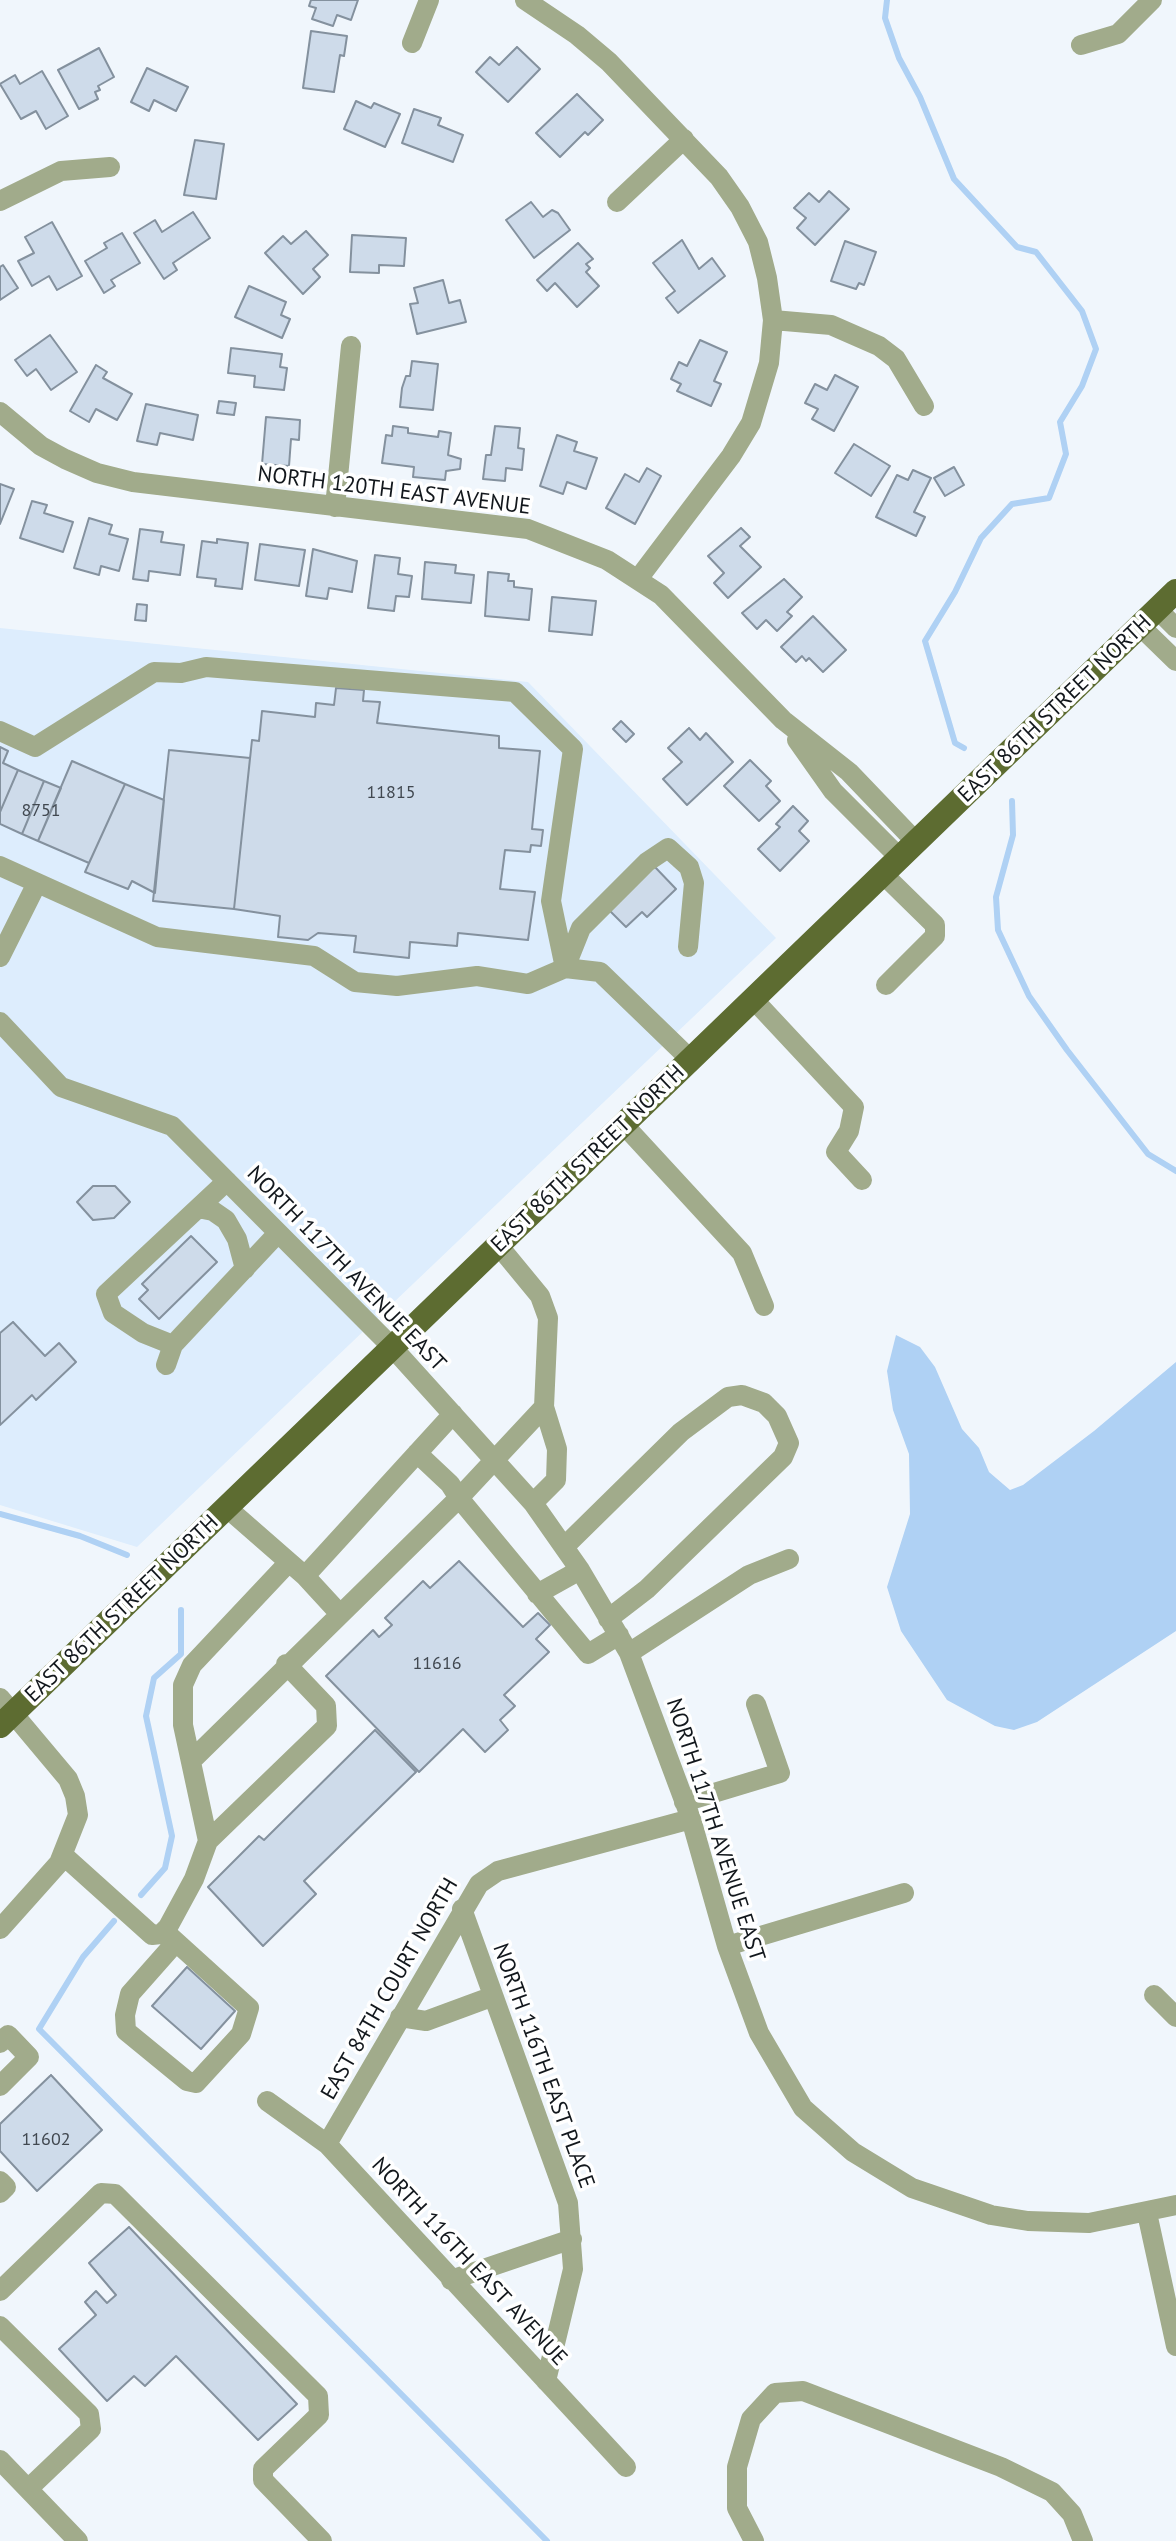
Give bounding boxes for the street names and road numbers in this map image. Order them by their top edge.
street label: NORTH 120TH EAST AVENUE [256,461,532,521]
street label: EAST 86TH STREET NORTH [953,610,1157,808]
street label: EAST 86TH STREET NORTH [486,1060,690,1258]
street label: NORTH 117TH AVENUE EAST [241,1161,451,1377]
street label: EAST 86TH STREET NORTH [20,1510,224,1708]
street label: NORTH 117TH AVENUE EAST [660,1695,770,1965]
street label: EAST 84TH COURT NORTH [316,1874,464,2104]
street label: NORTH 116TH EAST PLACE [486,1940,600,2192]
street label: NORTH 116TH EAST AVENUE [366,2152,572,2372]

